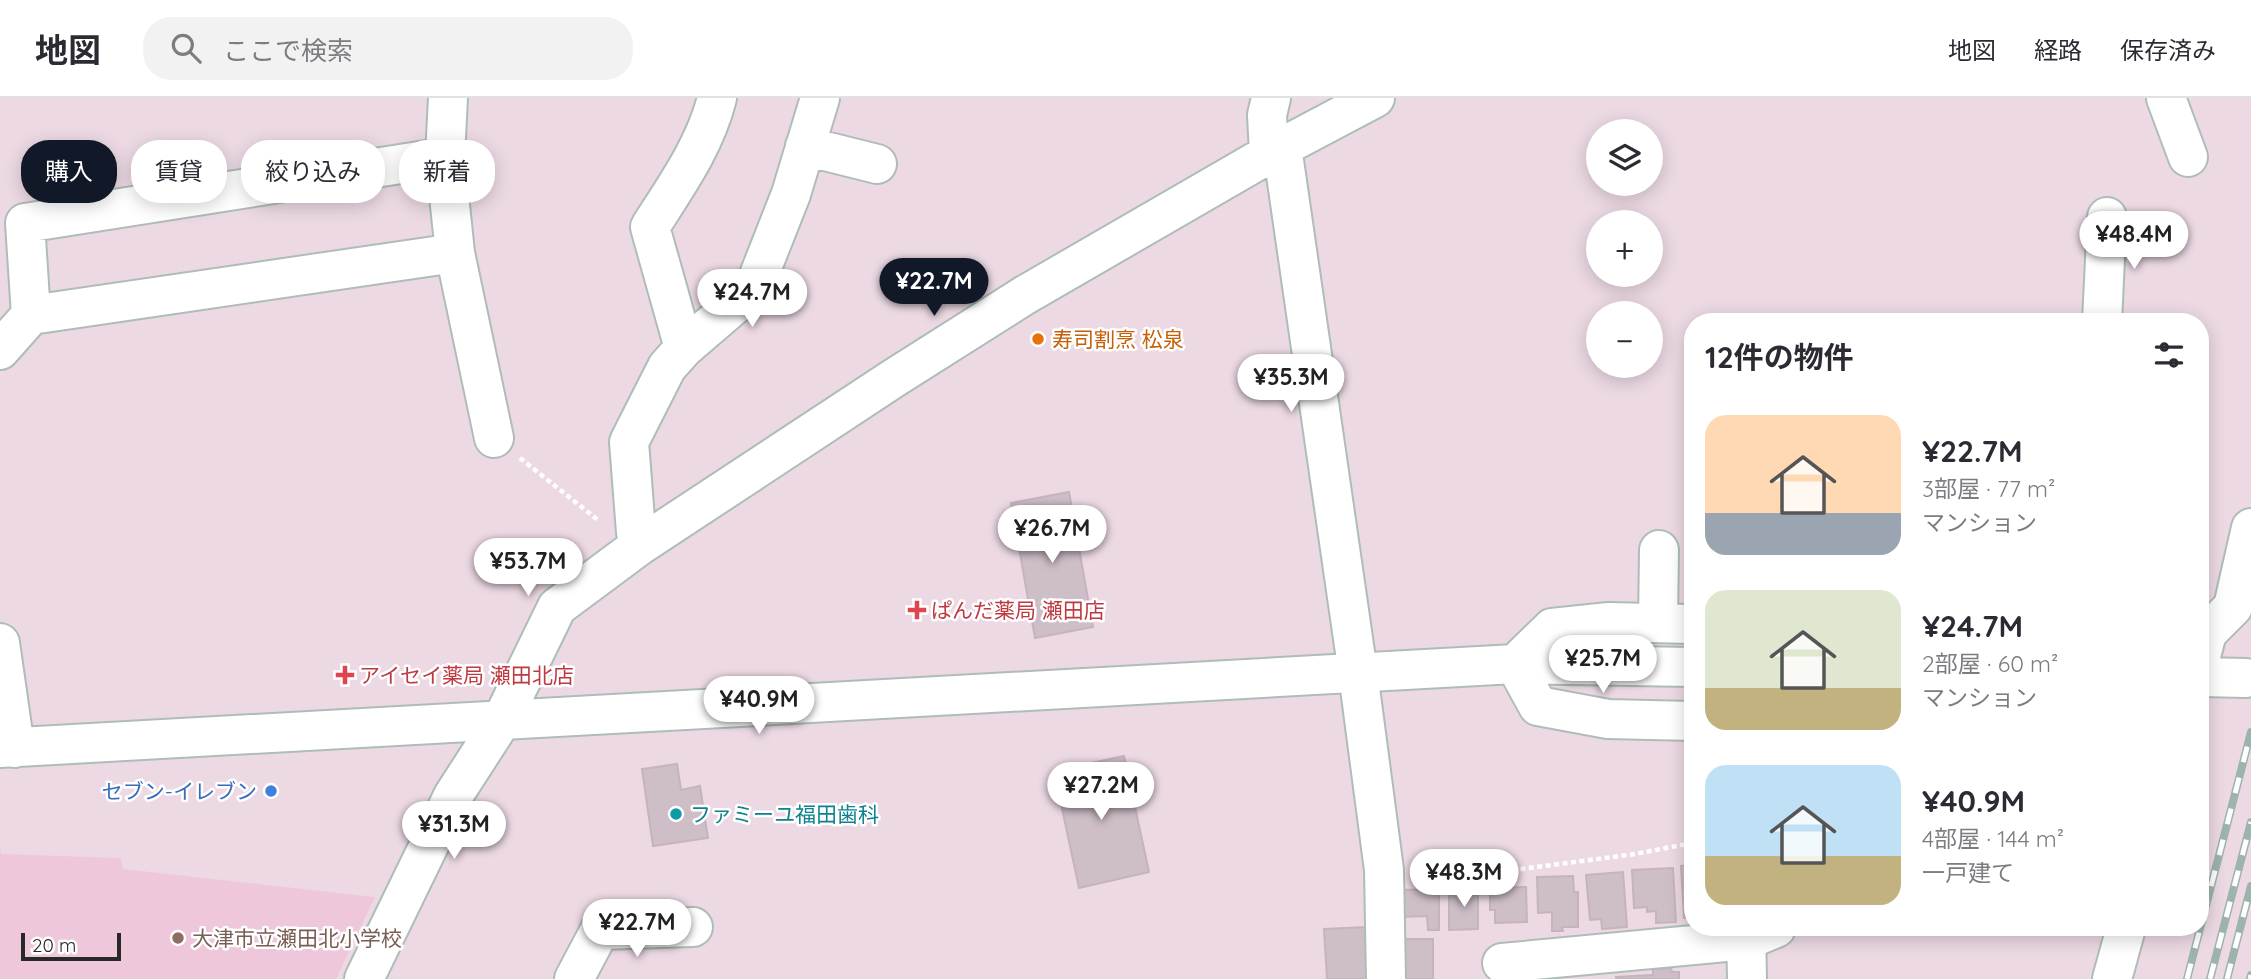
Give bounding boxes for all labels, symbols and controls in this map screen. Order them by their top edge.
search box [143,17,633,80]
text: 地図 [35,29,101,70]
icon: search [167,29,205,67]
text: ここで検索 [223,34,353,67]
text: 地図 [1948,35,1996,65]
text: 経路 [2034,35,2082,65]
text: 保存済み [2120,35,2216,65]
map controls [1586,119,1663,378]
button: layers [1586,119,1663,196]
chip: 購入 [21,140,117,203]
chip: 賃貸 [131,140,227,203]
chip: 絞り込み [241,140,385,203]
chip: 新着 [399,140,495,203]
button: + [1586,210,1663,287]
pin: ¥48.4M [2077,212,2191,271]
text: ¥48.4M [2095,219,2173,248]
pin: ¥22.7M [877,258,991,318]
text: ¥22.7M [895,266,973,295]
pin: ¥24.7M [695,270,809,329]
text: ¥24.7M [713,277,791,306]
button: − [1586,301,1663,378]
place label: 寿司割烹 松泉 [1052,326,1184,352]
marker: 寿司割烹 松泉 [1030,331,1046,347]
icon: filters [2150,336,2188,374]
text: 12件の物件 [1705,338,1854,376]
pin: ¥35.3M [1234,354,1348,414]
text: ¥35.3M [1253,362,1329,391]
text: ¥22.7M [1922,432,2023,470]
icon: home [1761,443,1845,527]
text: 3部屋 · 77 m² [1922,474,2055,503]
pin: ¥26.7M [995,505,1109,565]
text: マンション [1922,508,2037,537]
text: ¥26.7M [1014,513,1090,542]
pin: ¥53.7M [471,538,585,598]
text: ¥53.7M [490,546,566,575]
place label: ぱんだ薬局 瀬田店 [931,597,1105,623]
marker: ぱんだ薬局 瀬田店 [909,602,925,618]
text: ¥24.7M [1922,607,2023,645]
icon: home [1761,618,1845,702]
pin: ¥25.7M [1546,636,1660,695]
text: ¥25.7M [1565,643,1641,672]
text: 2部屋 · 60 m² [1922,649,2058,678]
place label: アイセイ薬局 瀬田北店 [359,662,574,688]
marker: アイセイ薬局 瀬田北店 [337,667,353,683]
pin: ¥40.9M [702,676,816,736]
text: マンション [1922,683,2037,712]
text: ¥40.9M [720,684,798,713]
pin: ¥27.2M [1044,762,1158,822]
text: ¥27.2M [1063,770,1139,799]
place label: セブン-イレブン [102,778,257,804]
text: ¥40.9M [1922,782,2025,820]
marker: セブン-イレブン [263,783,279,799]
icon: home [1761,793,1845,877]
place label: ファミーユ福田歯科 [690,801,879,827]
pin: ¥31.3M [397,802,511,861]
marker: ファミーユ福田歯科 [668,806,684,822]
text: ¥31.3M [418,809,490,838]
text: 4部屋 · 144 m² [1922,824,2064,853]
pin: ¥48.3M [1407,850,1521,909]
text: ¥48.3M [1426,857,1502,886]
text: 一戸建て [1922,858,2014,887]
pin: ¥22.7M [580,900,694,959]
text: ¥22.7M [598,907,676,936]
place label: 大津市立瀬田北小学校 [192,925,402,951]
scale bar [21,930,121,962]
marker: 大津市立瀬田北小学校 [170,930,186,946]
text: 20 m [32,933,76,957]

